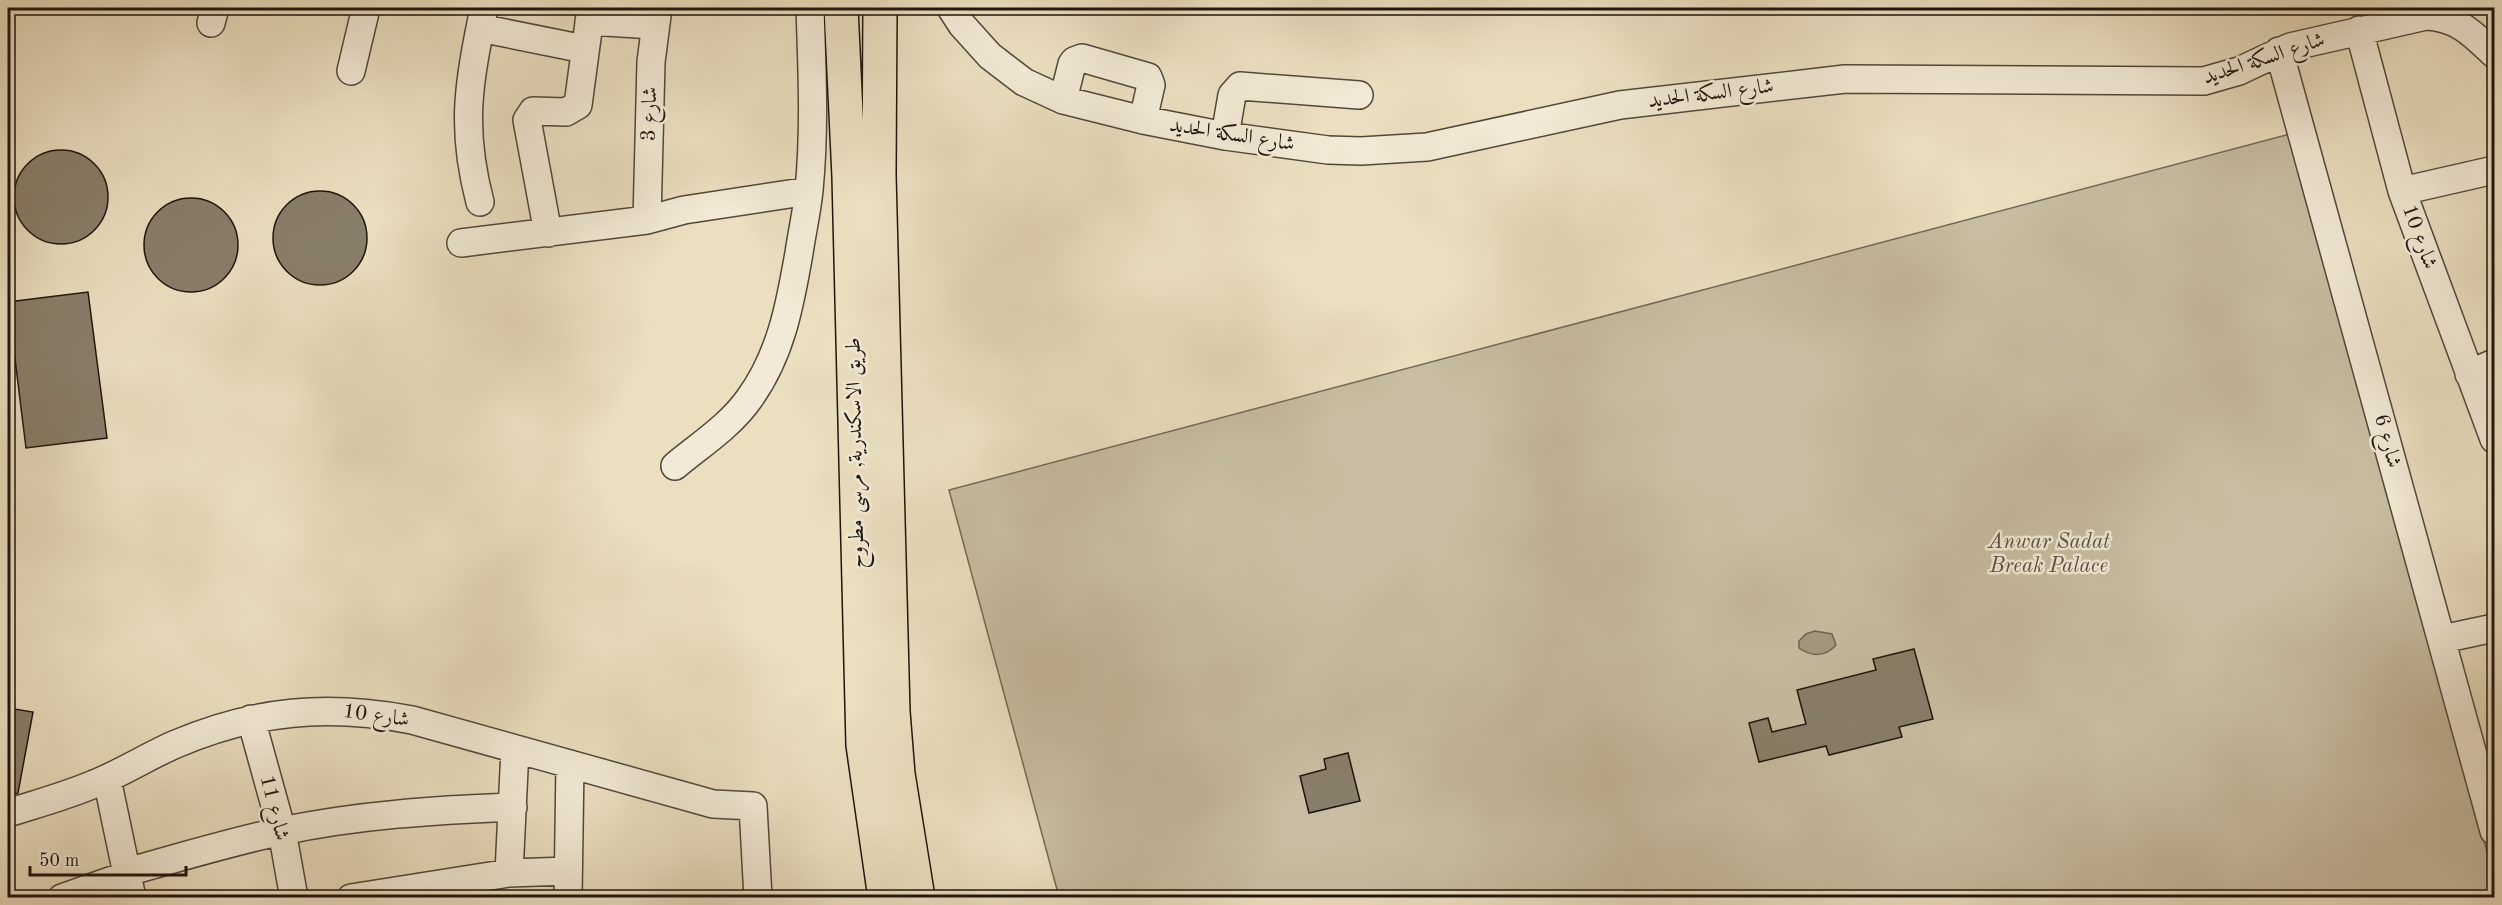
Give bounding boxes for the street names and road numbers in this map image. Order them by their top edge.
street label: شارع السكة الحديد [2200,28,2329,94]
street label: شارع السكة الحديد [1647,74,1776,118]
street label: شارع 3 [639,86,667,142]
street label: شارع السكة الحديد [1167,113,1296,161]
street label: شارع 10 [2392,202,2440,274]
street label: طريق الاسكندرية, مرسى مطروح [841,337,876,569]
street label: شارع 6 [2364,412,2404,472]
street label: شارع 10 [341,701,410,737]
street label: شارع 11 [250,773,292,844]

